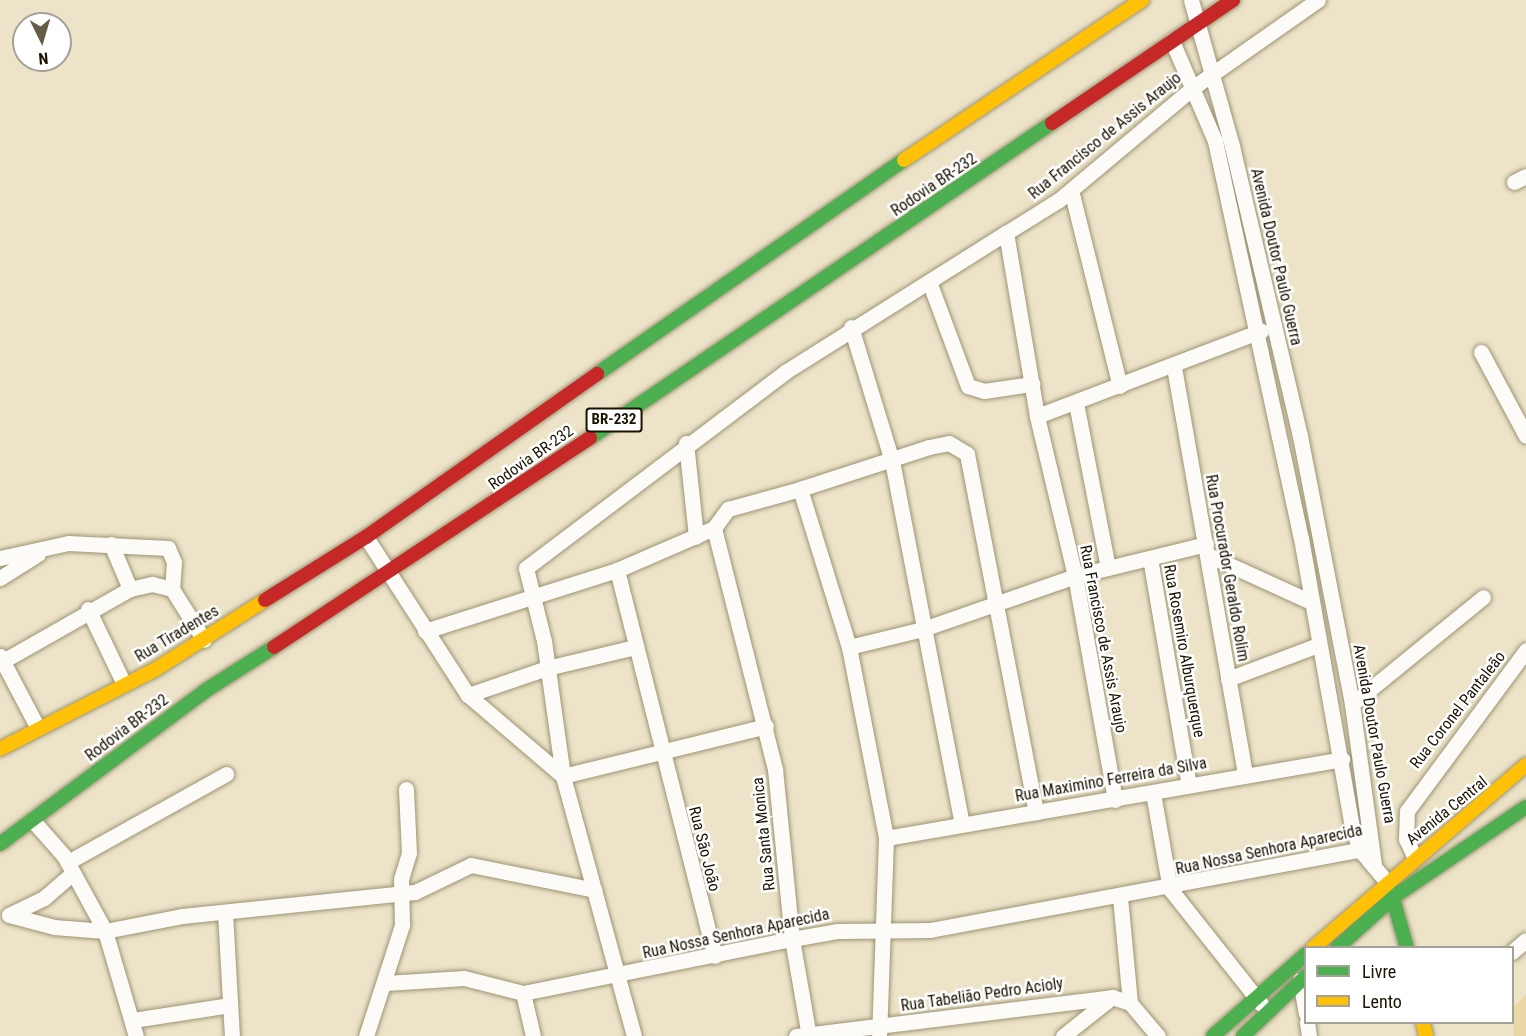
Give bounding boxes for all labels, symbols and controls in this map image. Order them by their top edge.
north arrow [12,12,72,72]
text: N [38,49,49,68]
street label: Rua Francisco de Assis Araujo [1025,68,1185,204]
street label: Rodovia BR-232 [888,149,980,221]
street label: Avenida Doutor Paulo Guerra [1246,167,1306,347]
road number: BR-232 [586,408,642,432]
street label: Rodovia BR-232 [485,422,577,494]
street label: Rua Procurador Geraldo Rolim [1201,473,1253,663]
street label: Rua Francisco de Assis Araujo [1075,543,1131,735]
street label: Rua Rosemiro Alburquerque [1159,563,1209,739]
street label: Rua Tiradentes [132,601,222,667]
street label: Avenida Doutor Paulo Guerra [1349,643,1399,825]
street label: Rua Coronel Pantaleão [1406,648,1510,772]
street label: Rodovia BR-232 [82,691,172,765]
street label: Rua Maximino Ferreira da Silva [1014,754,1208,806]
street label: Avenida Central [1403,772,1491,850]
street label: Rua Santa Monica [748,776,780,892]
street label: Rua São João [684,805,724,893]
street label: Rua Nossa Senhora Aparecida [1174,821,1364,879]
street label: Rua Nossa Senhora Aparecida [641,905,831,963]
legend [1304,946,1514,1024]
text: Livre [1362,961,1396,982]
street label: Rua Tabelião Pedro Acioly [899,974,1065,1016]
text: Lento [1362,991,1402,1012]

